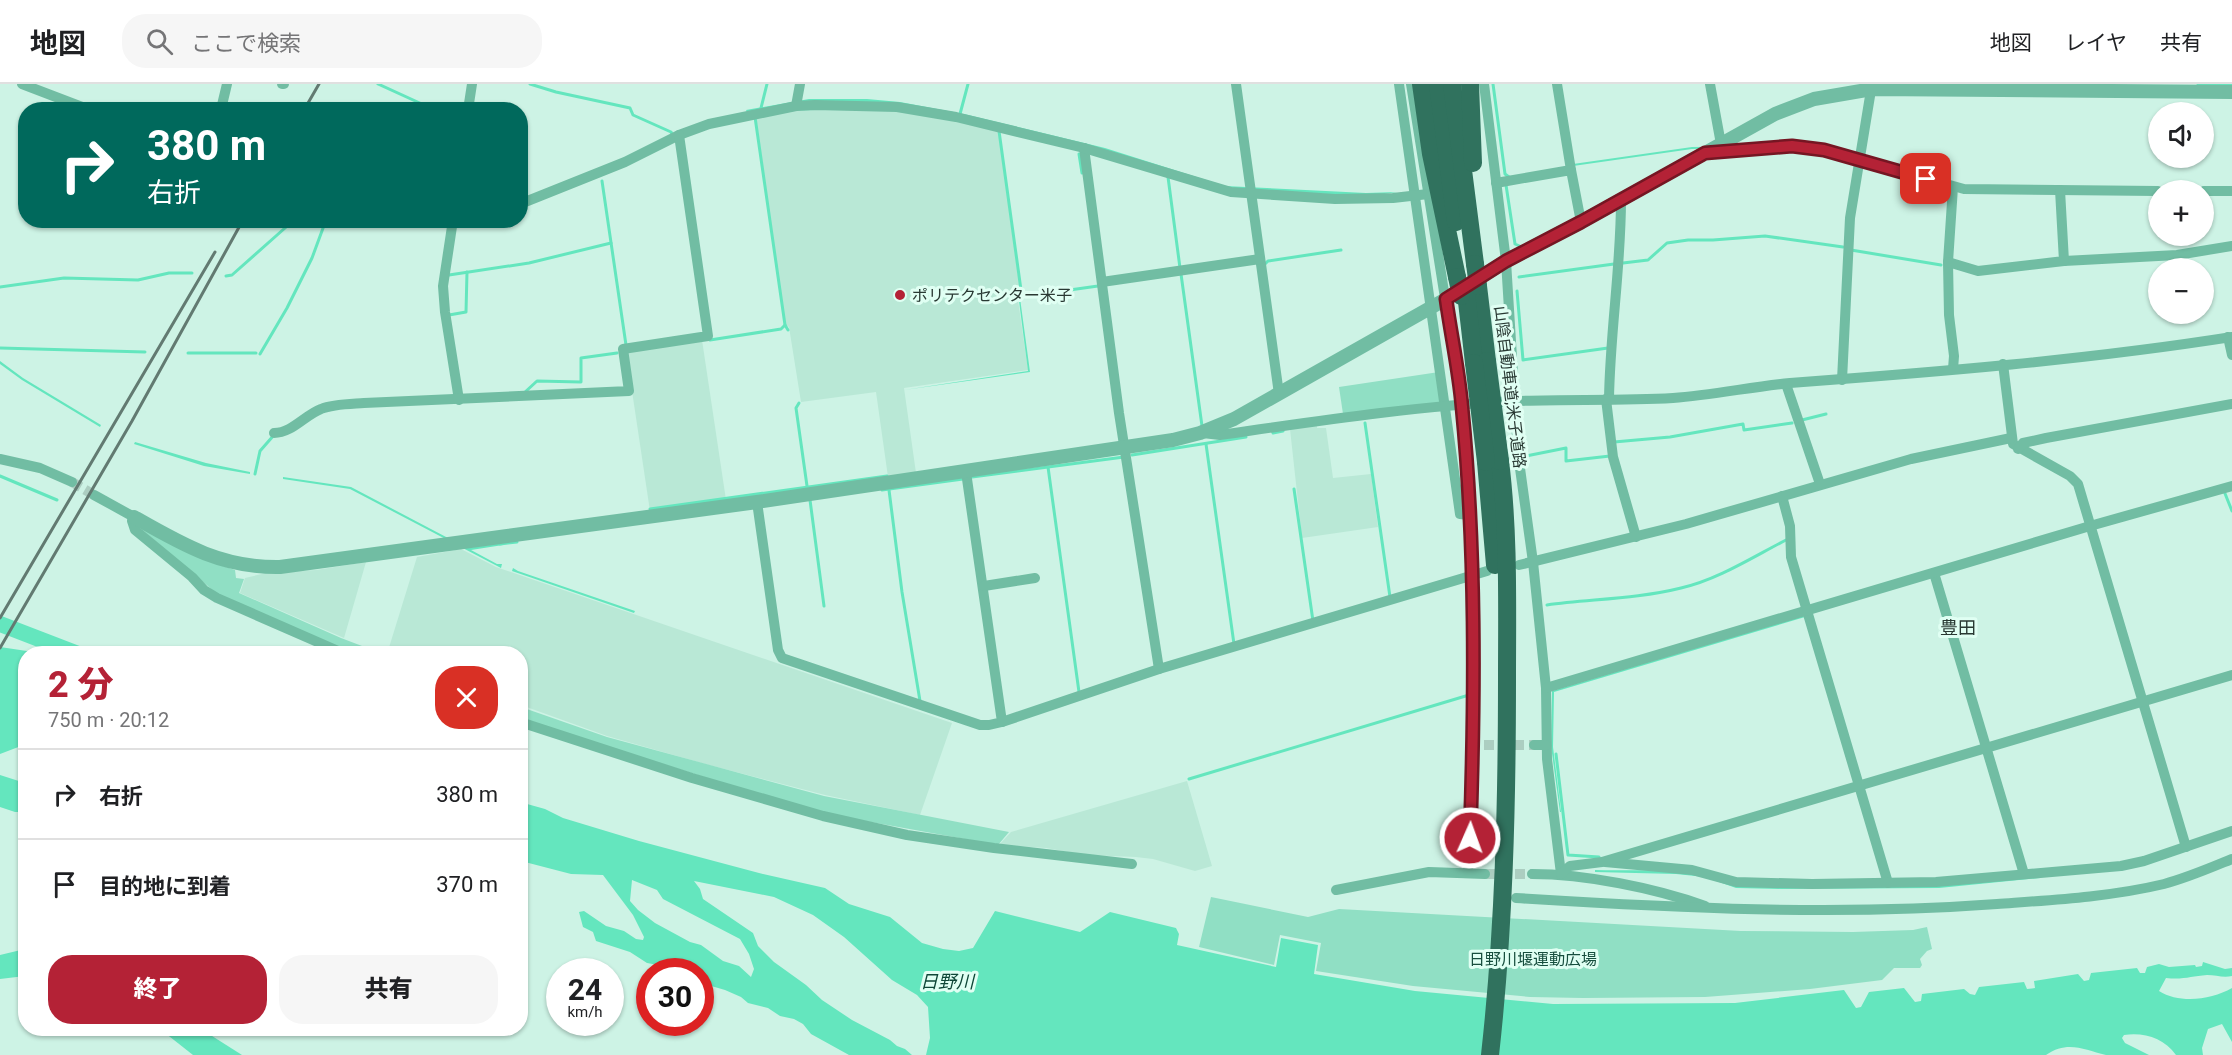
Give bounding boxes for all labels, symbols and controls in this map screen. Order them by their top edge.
search box [122,14,542,68]
icon: search [143,25,176,58]
text: 地図 [30,27,86,60]
text: ここで検索 [191,31,301,56]
text: 地図 [1990,31,2032,55]
text: レイヤ [2065,31,2127,55]
text: 共有 [2160,31,2202,55]
map controls [2148,102,2214,324]
button: sound [2148,102,2214,168]
text: 380 m [147,121,266,170]
icon: right [48,126,126,204]
pin [1900,153,1951,204]
icon: arrive [1909,162,1942,195]
text: 右折 [147,177,201,209]
button: + [2148,180,2214,246]
button: − [2148,258,2214,324]
place label: ポリテクセンター米子 [912,286,1072,305]
marker: ポリテクセンター米子 [893,288,907,302]
street label: 山陰自動車道;米子道路 [1491,305,1529,469]
district label: 豊田 [1940,617,1976,638]
text: 2 分 [48,664,114,706]
button: close [435,666,498,729]
text: 750 m · 20:12 [48,708,169,732]
icon: right [48,778,81,811]
text: 380 m [436,782,498,807]
text: 右折 [99,784,143,809]
position arrow [1438,806,1502,870]
icon: arrive [48,868,81,901]
text: 370 m [436,872,498,897]
text: 目的地に到着 [99,874,231,899]
park label: 日野川堰運動広場 [1469,950,1597,969]
button: 終了 [48,955,267,1024]
button: 共有 [279,955,498,1024]
speed limit sign: 30 [636,958,714,1036]
water label: 日野川 [920,971,976,992]
text: 24 [568,972,602,1007]
text: km/h [567,1003,603,1021]

